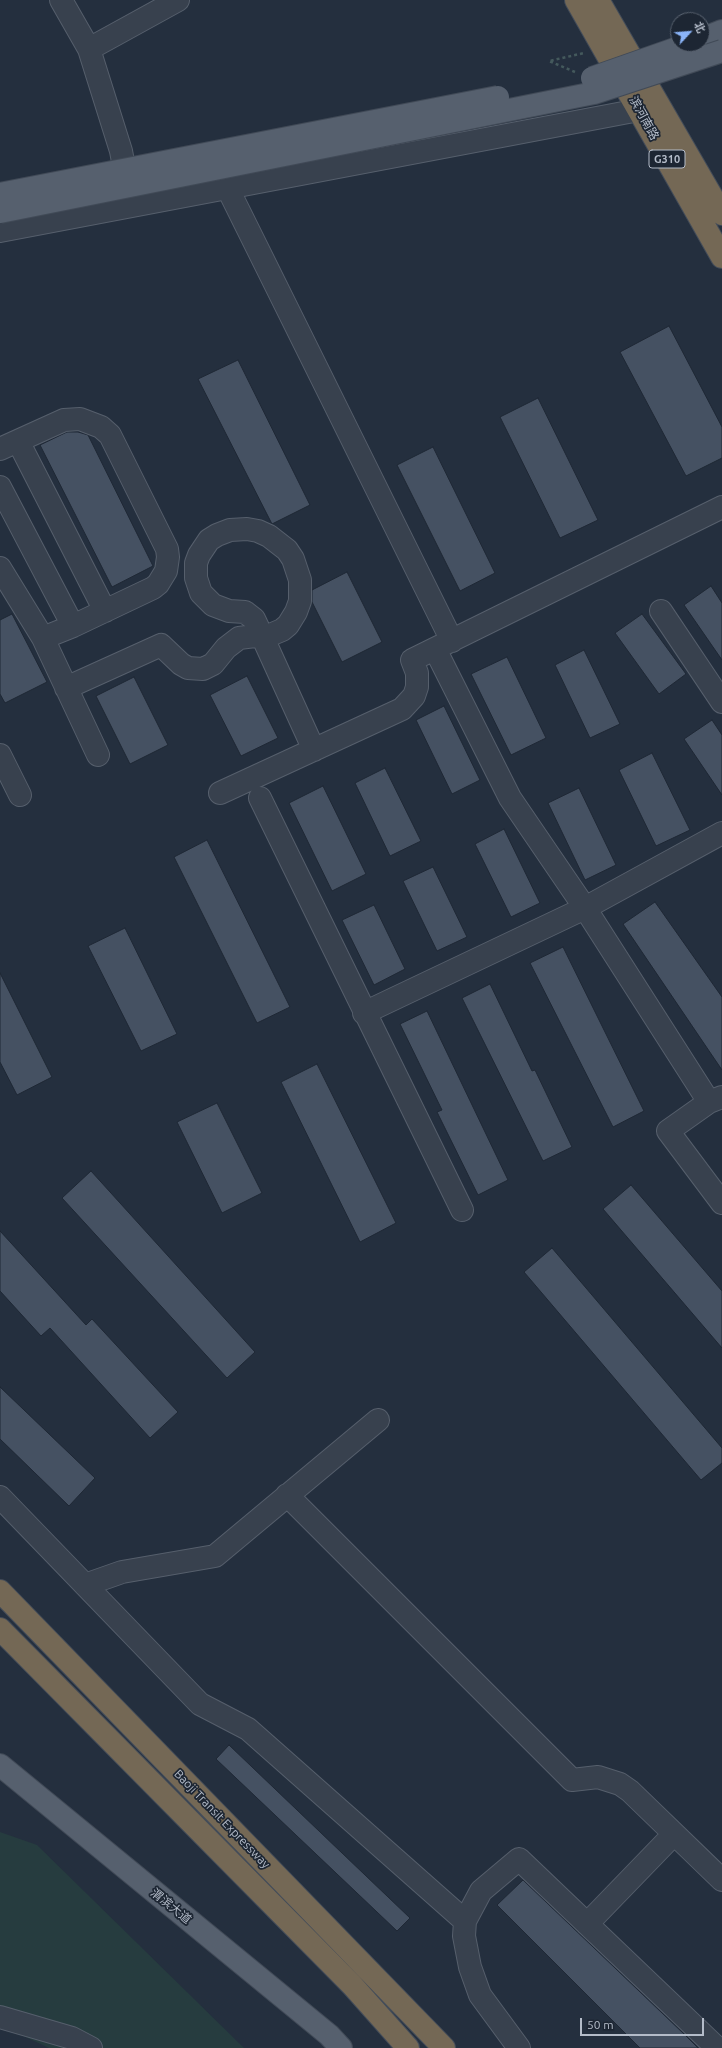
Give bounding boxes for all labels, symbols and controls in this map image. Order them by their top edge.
north arrow [670,12,710,52]
text: 北 [692,20,708,35]
street label: 滨河南路 [626,94,662,142]
road number: G310 [649,150,685,168]
street label: Baoji Transit Expressway [171,1767,273,1871]
street label: 渭滨大道 [148,1885,194,1927]
scale bar [582,2010,706,2036]
text: 50 m [587,2018,614,2031]

